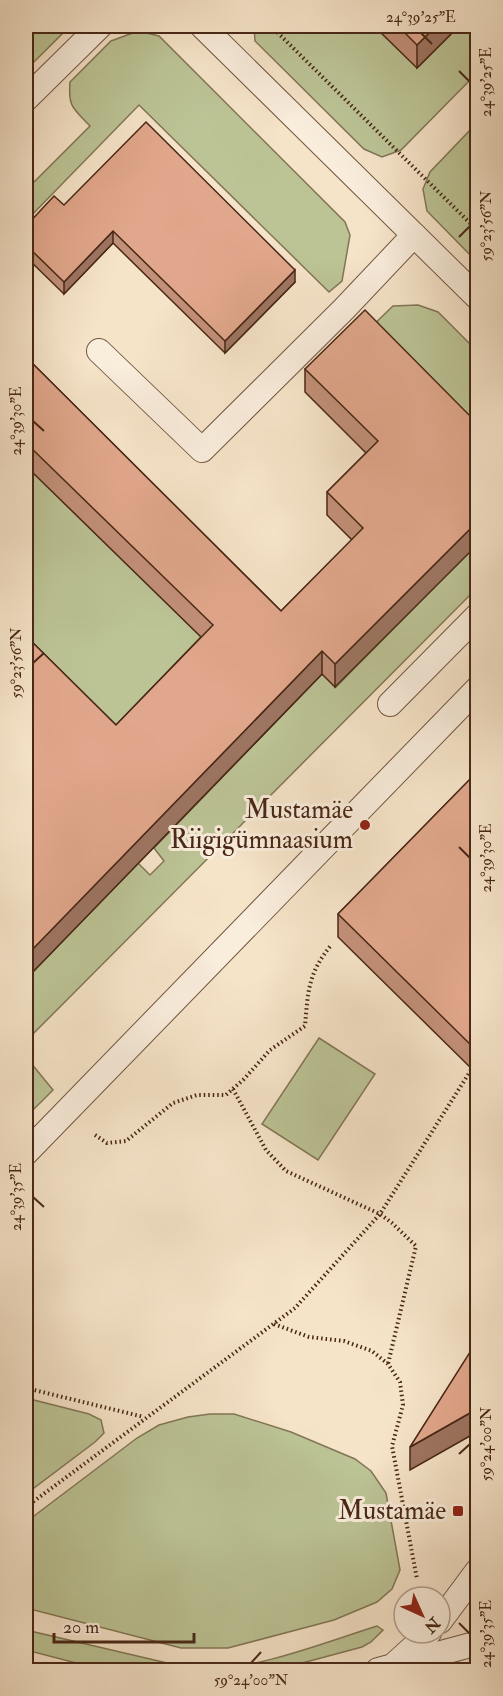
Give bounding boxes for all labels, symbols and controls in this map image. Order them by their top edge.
text: 24°39'25"E [386,8,456,27]
text: 24°39'25"E [477,47,496,117]
text: 59°23'56"N [477,190,496,261]
text: 24°39'30"E [7,386,26,456]
text: 59°23'56"N [7,627,26,698]
place label: Mustamäe Riigigümnaasium [170,794,353,856]
marker: Mustamäe Riigigümnaasium [358,818,372,832]
text: 24°39'30"E [477,823,496,893]
text: 24°39'35"E [7,1163,26,1231]
text: 59°24'00"N [477,1406,496,1481]
place label: Mustamäe [338,1495,446,1527]
marker: Mustamäe [451,1504,465,1518]
north arrow [392,1585,452,1645]
text: 24°39'35"E [477,1600,496,1668]
scale bar [54,1606,194,1644]
text: N [419,1612,445,1638]
text: 20 m [63,1616,99,1639]
text: 59°24'00"N [214,1671,289,1690]

